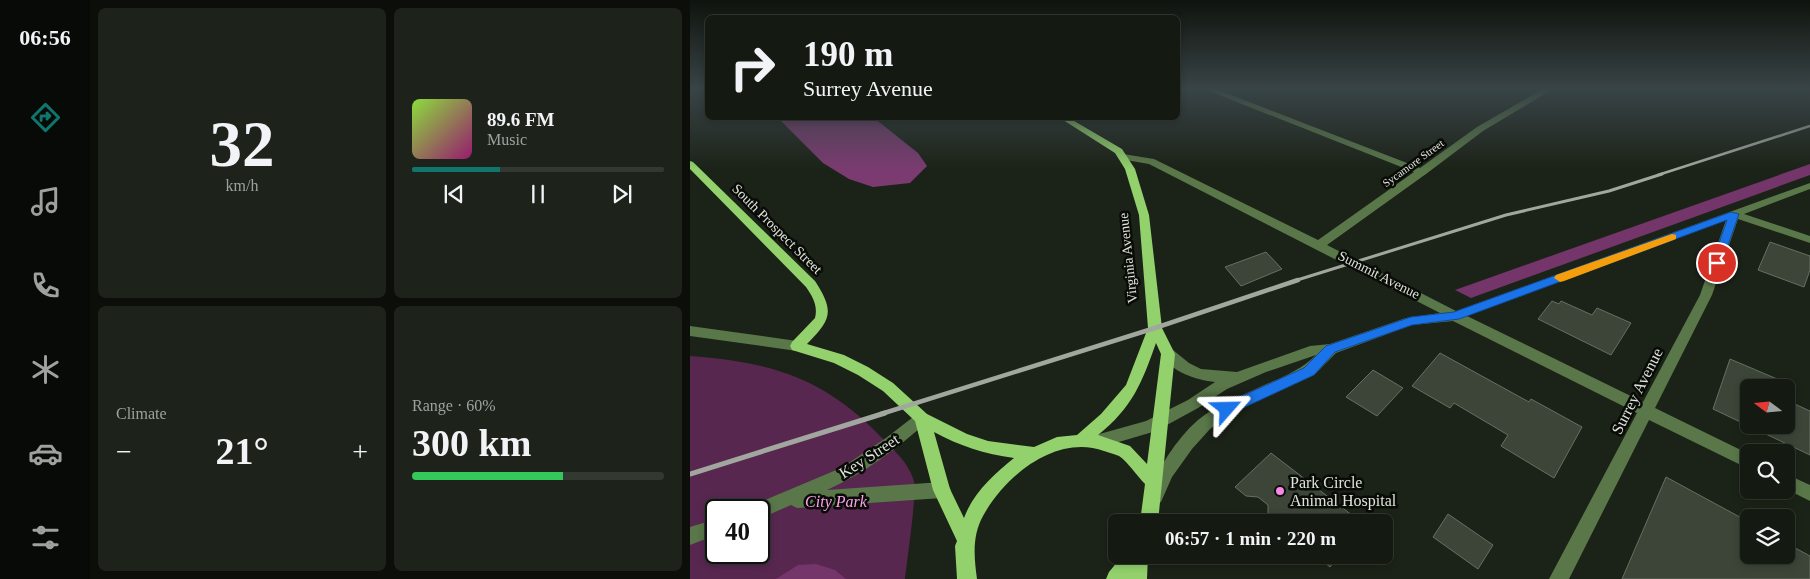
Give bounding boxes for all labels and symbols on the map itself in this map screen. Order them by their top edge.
street label: Sycamore Street [1380,137,1446,189]
street label: South Prospect Street [729,181,825,277]
street label: Virginia Avenue [1116,212,1140,304]
pin [1696,242,1738,284]
street label: Summit Avenue [1336,248,1422,302]
street label: Surrey Avenue [1608,345,1667,437]
north arrow [1740,379,1795,434]
position arrow [1200,382,1252,434]
street label: Key Street [836,430,903,482]
place label: Park Circle Animal Hospital [1290,474,1397,510]
marker: Park Circle Animal Hospital [1274,485,1286,497]
park label: City Park [805,493,868,511]
speed limit sign: 40 [705,499,770,564]

